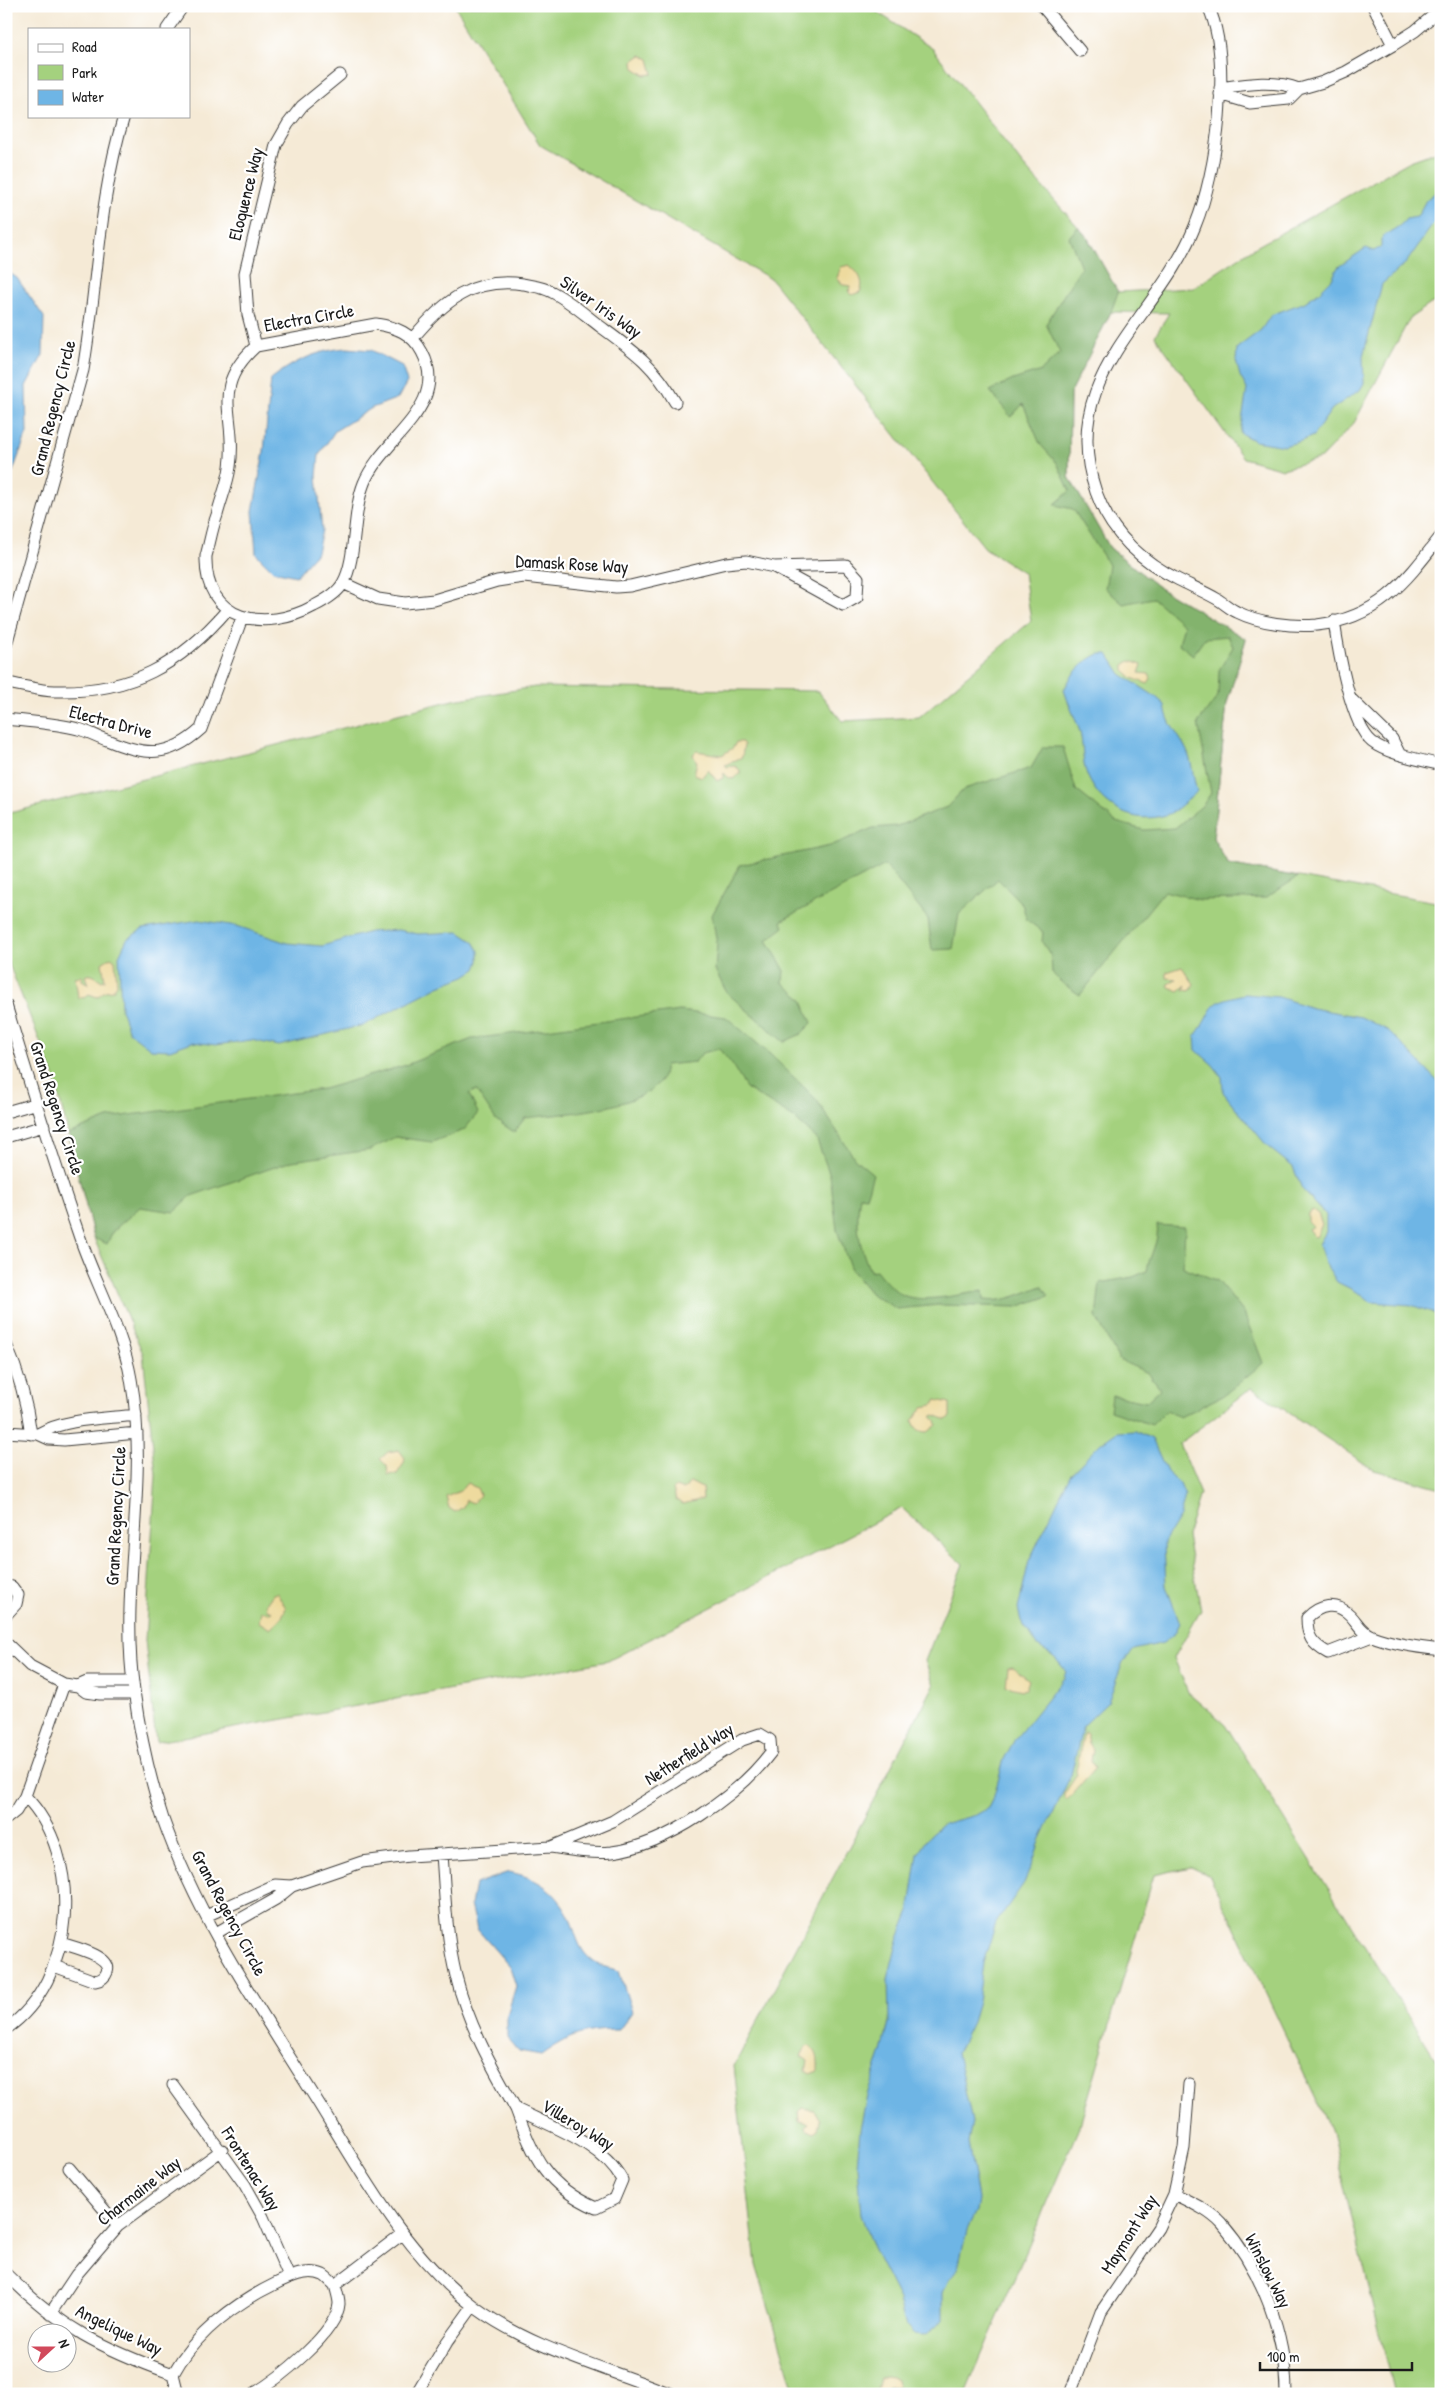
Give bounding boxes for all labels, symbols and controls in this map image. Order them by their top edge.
legend [28,28,190,118]
text: Road [72,36,97,57]
text: Park [72,62,97,83]
text: Water [72,86,104,107]
street label: Eloquence Way [222,144,269,243]
street label: Silver Iris Way [555,269,647,344]
street label: Electra Circle [262,297,356,338]
street label: Grand Regency Circle [24,337,81,478]
street label: Damask Rose Way [515,548,629,579]
street label: Electra Drive [67,698,155,745]
street label: Grand Regency Circle [24,1038,91,1178]
street label: Grand Regency Circle [99,1446,132,1586]
street label: Netherfield Way [639,1716,738,1791]
street label: Grand Regency Circle [186,1845,273,1980]
street label: Villeroy Way [537,2093,620,2156]
street label: Frontenac Way [215,2121,287,2216]
street label: Charmaine Way [92,2150,186,2231]
street label: Maymont Way [1094,2189,1163,2278]
street label: Winslow Way [1239,2229,1298,2313]
street label: Angelique Way [72,2298,167,2361]
north arrow [28,2322,78,2372]
text: N [54,2336,75,2351]
scale bar [1260,2340,1412,2372]
text: 100 m [1267,2346,1300,2367]

